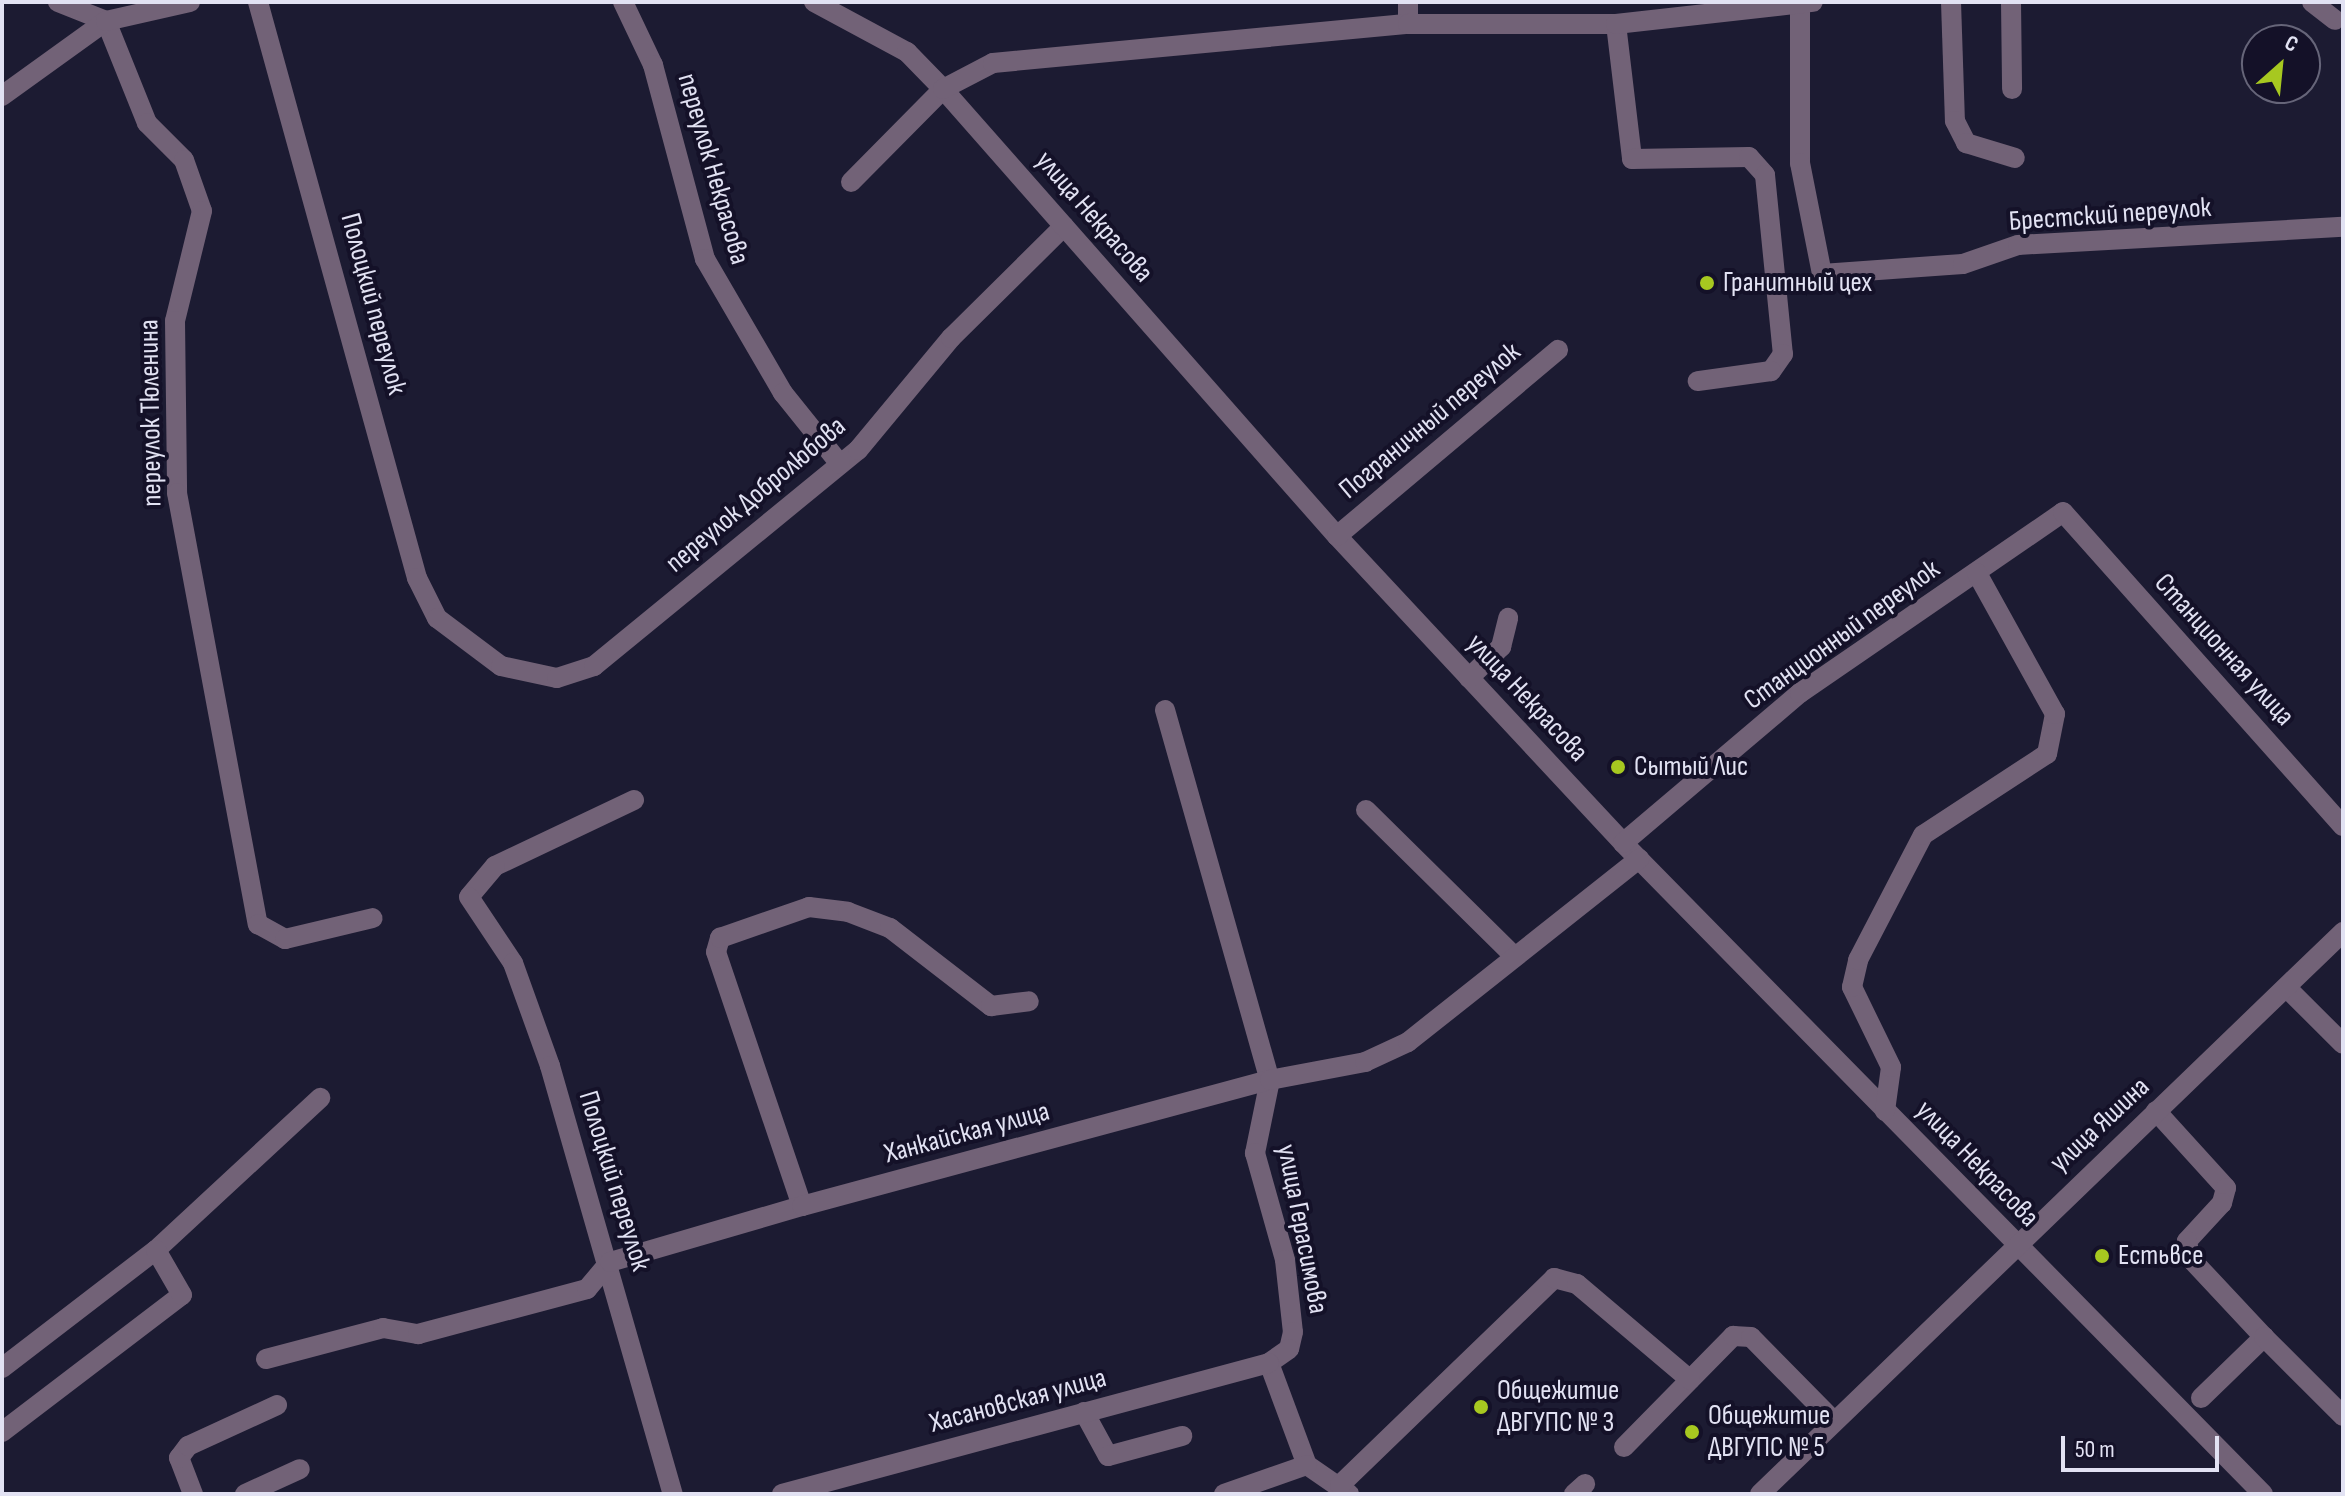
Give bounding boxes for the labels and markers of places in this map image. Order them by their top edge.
place label: Гранитный цех [1723,266,1872,300]
marker: Гранитный цех [1698,274,1716,292]
place label: Сытый Лис [1634,750,1748,784]
marker: Сытый Лис [1609,758,1627,776]
place label: Естьвсе [2118,1239,2203,1273]
marker: Естьвсе [2093,1247,2111,1265]
place label: Общежитие ДВГУПС № 3 [1497,1374,1619,1440]
marker: Общежитие ДВГУПС № 3 [1472,1398,1490,1416]
place label: Общежитие ДВГУПС № 5 [1708,1399,1830,1465]
marker: Общежитие ДВГУПС № 5 [1683,1423,1701,1441]

